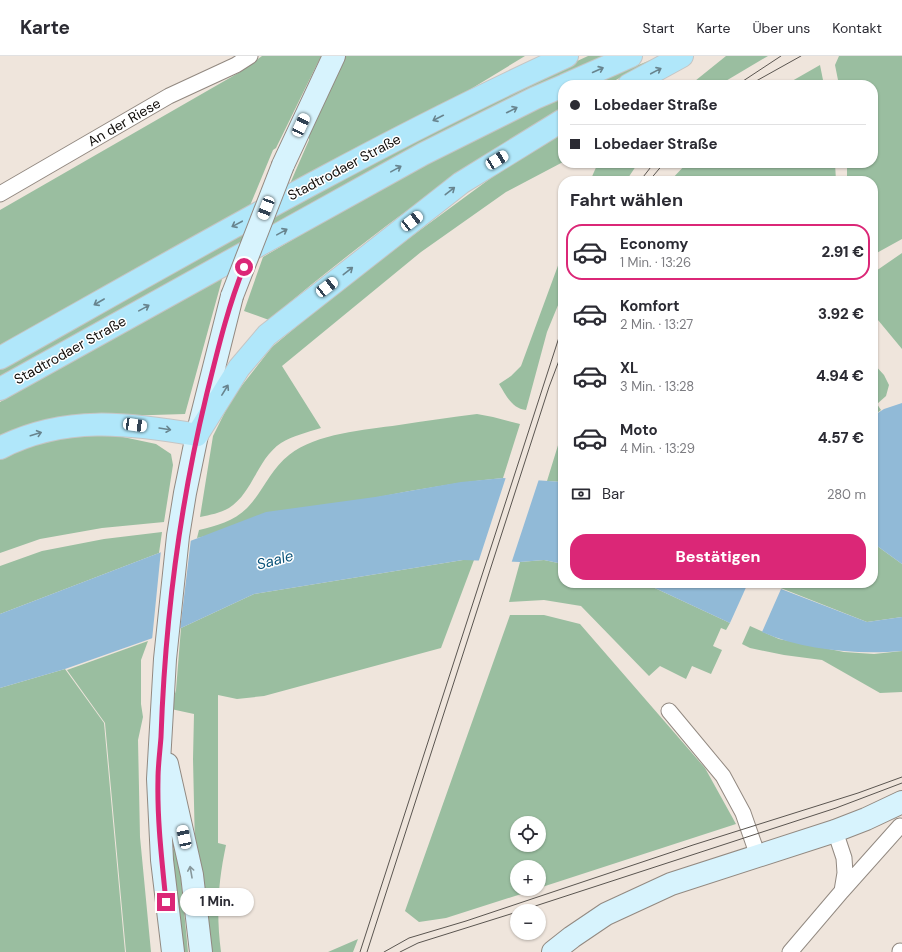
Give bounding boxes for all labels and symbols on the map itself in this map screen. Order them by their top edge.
one-way arrow [592,66,604,74]
one-way arrow [649,67,661,74]
street label: An der Riese [84,94,164,150]
one-way arrow [505,106,517,113]
car [290,112,312,138]
one-way arrow [432,115,444,122]
street label: Stadtrodaer Straße [284,130,404,204]
car [484,149,510,171]
one-way arrow [390,165,402,172]
one-way arrow [445,187,456,196]
car [256,195,276,221]
car [399,209,425,233]
one-way arrow [231,221,243,229]
one-way arrow [276,227,288,235]
route start [235,258,253,276]
one-way arrow [342,267,353,276]
car [314,275,340,299]
one-way arrow [93,299,105,306]
one-way arrow [138,304,150,312]
street label: Stadtrodaer Straße [11,312,129,388]
one-way arrow [222,384,230,396]
car [122,417,148,433]
one-way arrow [158,425,171,433]
one-way arrow [30,430,43,437]
water label: Saale [254,545,296,574]
car [176,824,192,850]
one-way arrow [187,866,195,879]
callout: 1 Min. [180,888,254,916]
route end [157,893,175,911]

